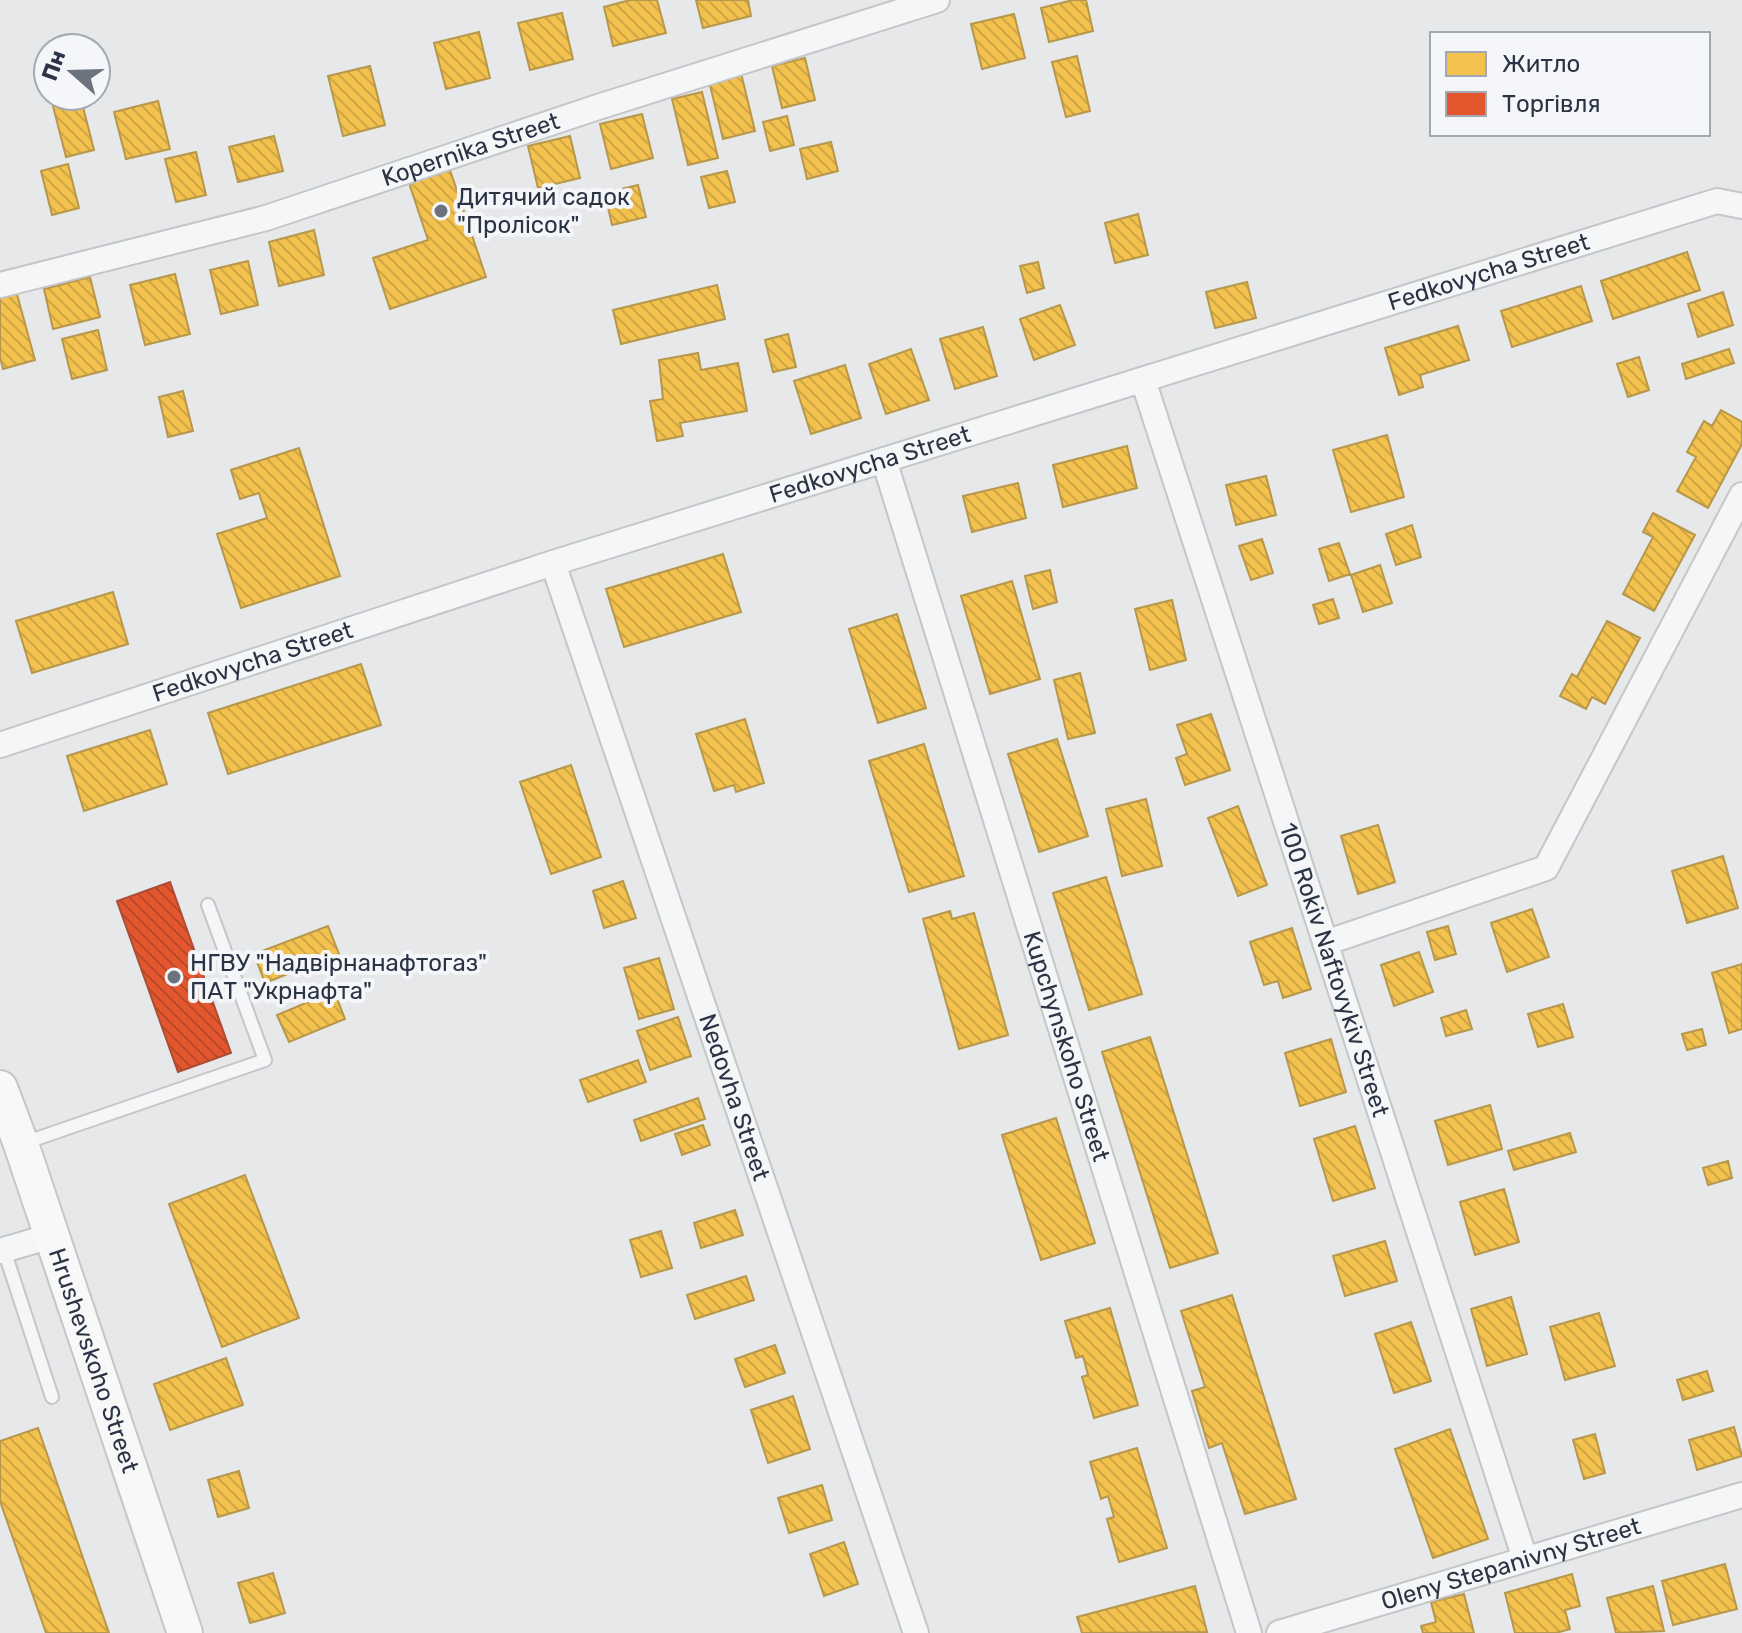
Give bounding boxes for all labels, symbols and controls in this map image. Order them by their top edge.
north arrow [32,32,112,112]
legend [1430,32,1710,136]
text: Пн [36,46,72,84]
text: Житло [1502,50,1580,78]
text: Торгівля [1502,90,1601,118]
street label: Kopernika Street [378,107,563,192]
place label: Дитячий садок "Пролісок" [457,183,630,239]
marker: Дитячий садок "Пролісок" [432,202,450,220]
street label: Fedkovycha Street [1385,228,1593,316]
street label: Fedkovycha Street [766,420,974,509]
street label: Fedkovycha Street [149,616,356,708]
street label: 100 Rokiv Naftovykiv Street [1273,819,1395,1120]
street label: Kupchynskoho Street [1017,928,1115,1165]
place label: НГВУ "Надвірнанафтогаз" ПАТ "Укрнафта" [190,949,487,1005]
marker: НГВУ "Надвірнанафтогаз" ПАТ "Укрнафта" [165,968,183,986]
street label: Nedovha Street [693,1010,775,1184]
street label: Hrushevskoho Street [43,1244,144,1476]
street label: Oleny Stepanivny Street [1378,1512,1644,1616]

